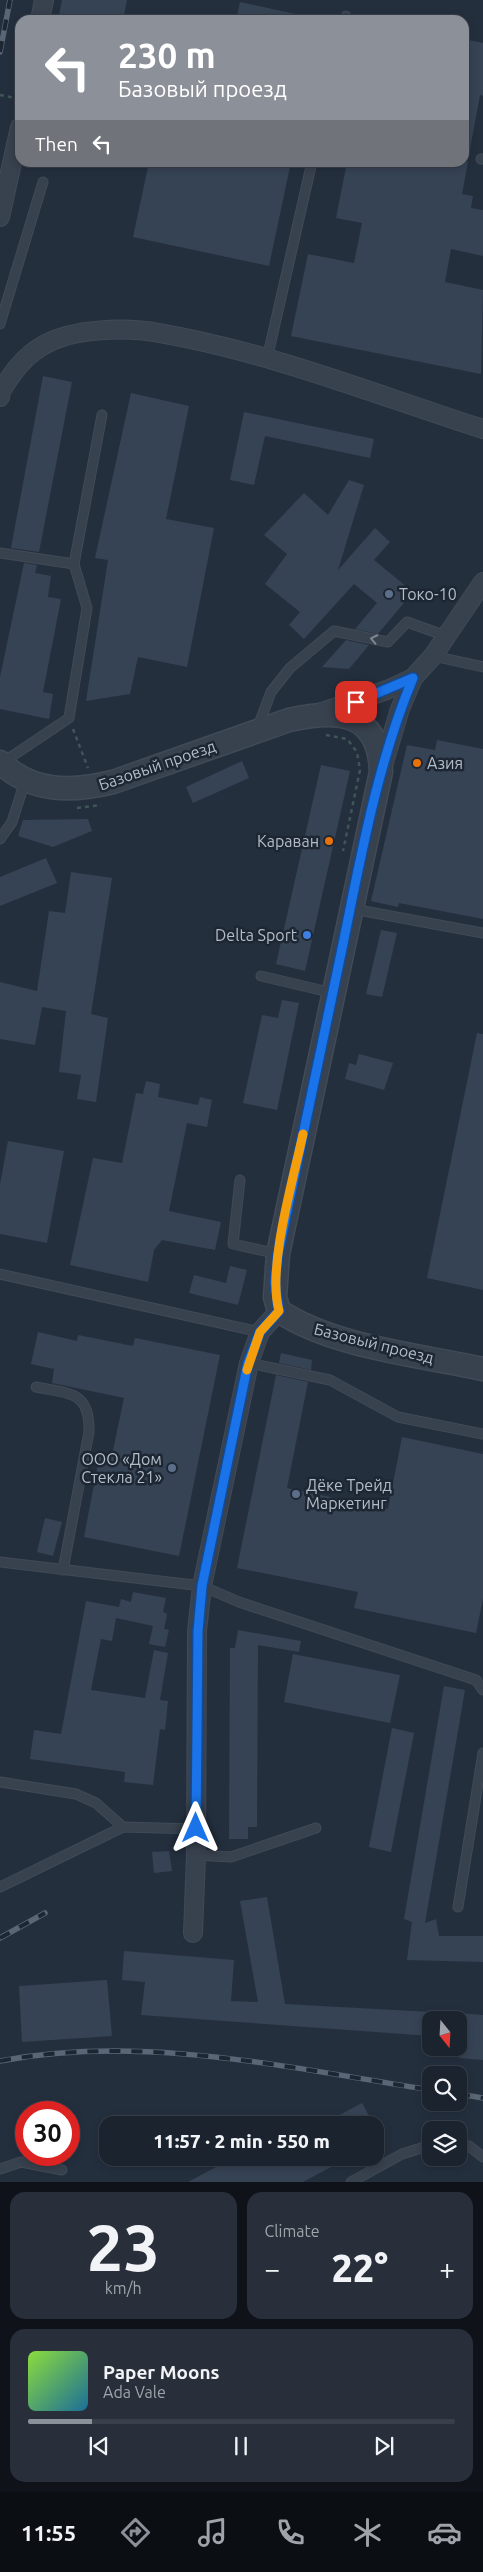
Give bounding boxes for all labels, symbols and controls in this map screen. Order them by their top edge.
icon: left [35,35,100,100]
text: 230 m [118,35,216,75]
text: Базовый проезд [118,76,287,101]
icon: left [88,130,116,158]
text: Then [35,133,78,155]
place label: Токо-10 [399,585,457,603]
marker: Токо-10 [383,588,395,600]
one-way arrow [369,635,378,645]
pin [335,681,377,723]
icon: arrive [342,688,370,716]
street label: Базовый проезд [96,737,218,793]
place label: Азия [427,754,463,772]
marker: Азия [411,757,423,769]
place label: Караван [257,832,319,850]
marker: Караван [323,835,335,847]
place label: Delta Sport [215,926,298,944]
marker: Delta Sport [301,929,313,941]
street label: Базовый проезд [312,1319,436,1367]
place label: ООО «Дом Стекла 21» [81,1450,162,1486]
marker: ООО «Дом Стекла 21» [166,1462,178,1474]
place label: Дёке Трейд Маркетинг [306,1476,392,1512]
marker: Дёке Трейд Маркетинг [290,1488,302,1500]
position arrow [169,1801,221,1853]
north arrow [422,2011,468,2056]
map controls [422,2011,467,2166]
button: search [422,2066,467,2111]
speed limit sign: 30 [15,2101,80,2166]
button: layers [422,2121,467,2166]
text: 11:57 · 2 min · 550 m [153,2130,330,2152]
text: 23 [87,2210,160,2283]
text: Climate [265,2222,320,2240]
text: 22° [331,2247,388,2289]
text: − [265,2253,280,2284]
text: + [439,2253,455,2284]
text: km/h [105,2279,142,2297]
text: Paper Moons [103,2361,220,2383]
text: Ada Vale [103,2383,166,2401]
icon: previous [85,2432,113,2460]
icon: pause [227,2432,255,2460]
icon: next [370,2432,398,2460]
icon: directions [118,2515,153,2550]
icon: music [195,2515,230,2550]
icon: phone [273,2515,308,2550]
icon: climate [350,2515,385,2550]
icon: car [427,2515,462,2550]
text: 11:55 [21,2520,76,2545]

